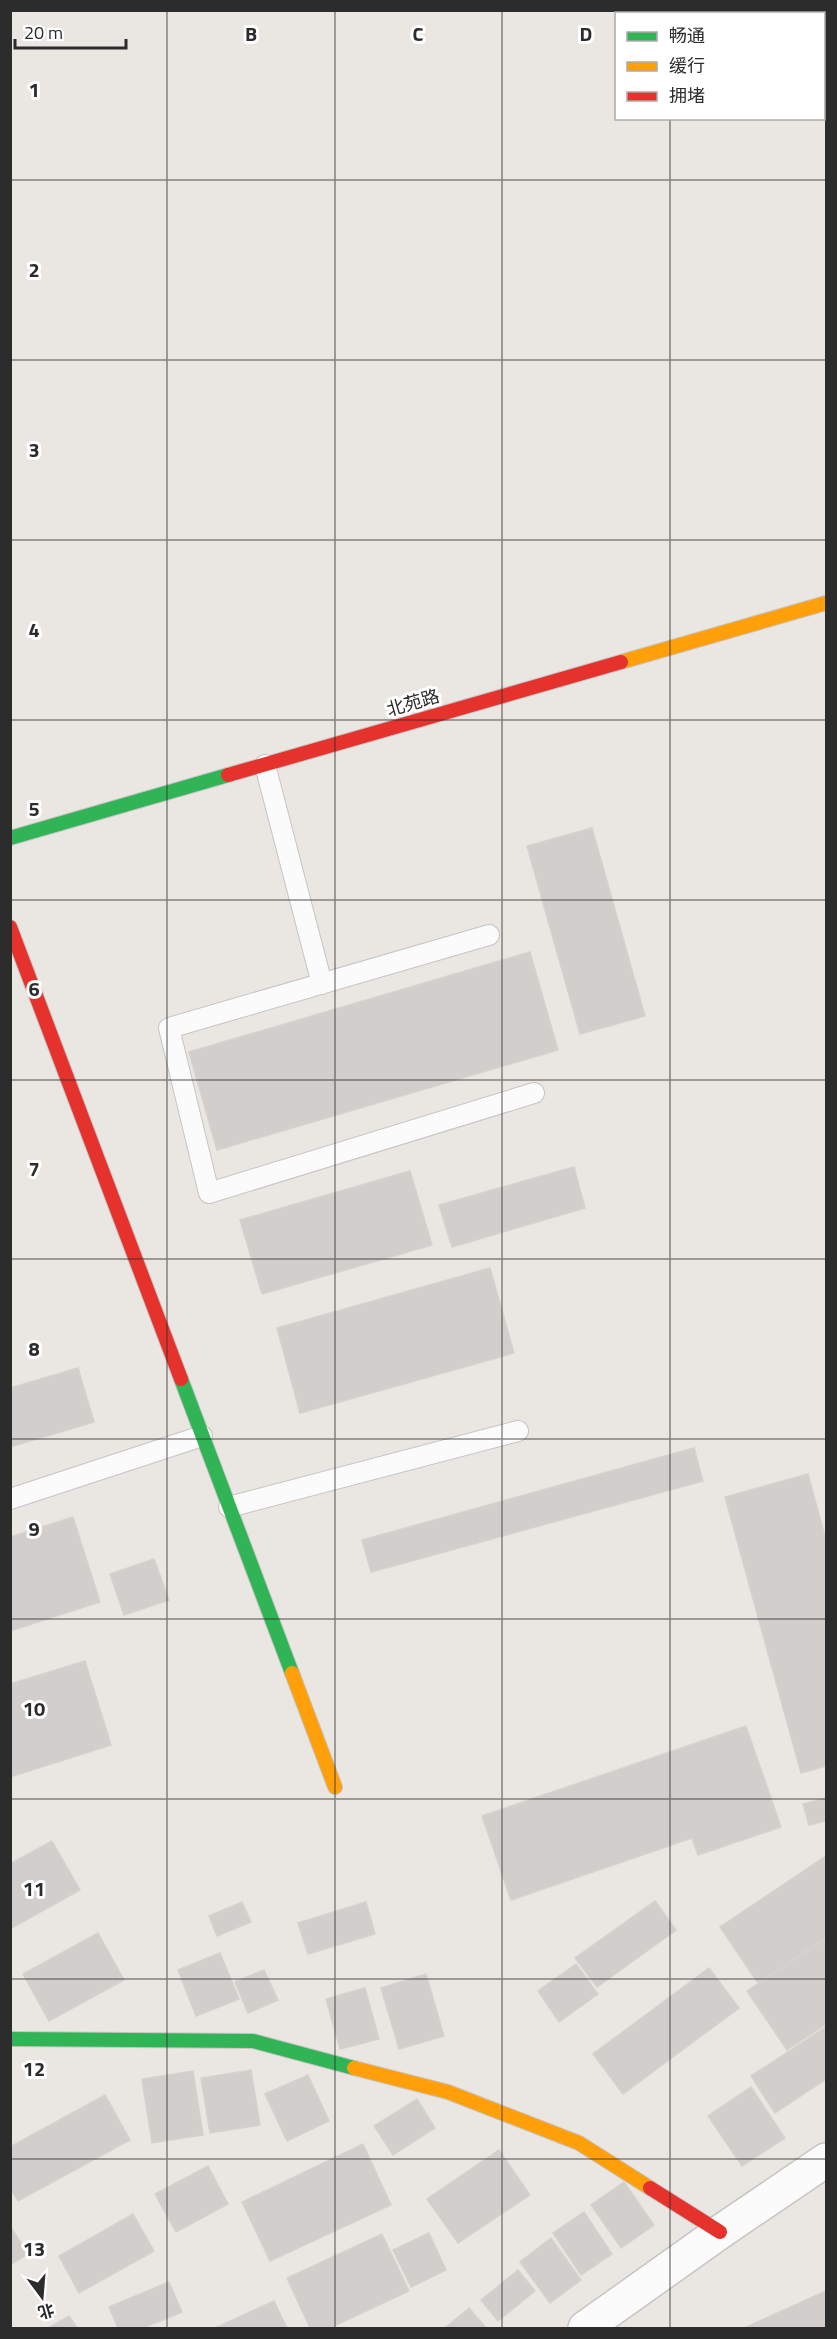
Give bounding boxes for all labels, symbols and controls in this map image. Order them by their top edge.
scale bar [15,12,126,50]
legend [615,12,825,120]
text: B [245,18,257,49]
text: C [413,18,424,49]
text: D [580,18,592,49]
text: 20 m [24,19,63,46]
text: 畅通 [669,22,705,49]
text: 缓行 [669,52,705,79]
text: 1 [28,74,40,105]
text: 拥堵 [669,82,705,109]
text: 2 [28,254,40,285]
text: 3 [28,434,40,465]
text: 4 [28,614,40,645]
street label: 北苑路 [383,682,443,723]
text: 5 [28,793,40,824]
text: 6 [28,973,40,1004]
text: 7 [28,1153,40,1184]
text: 8 [28,1333,40,1364]
text: 9 [28,1513,40,1544]
text: 10 [23,1693,45,1724]
text: 11 [23,1873,45,1904]
text: 12 [23,2053,45,2084]
text: 13 [23,2233,45,2264]
north arrow [12,2267,72,2327]
text: 北 [35,2298,57,2325]

